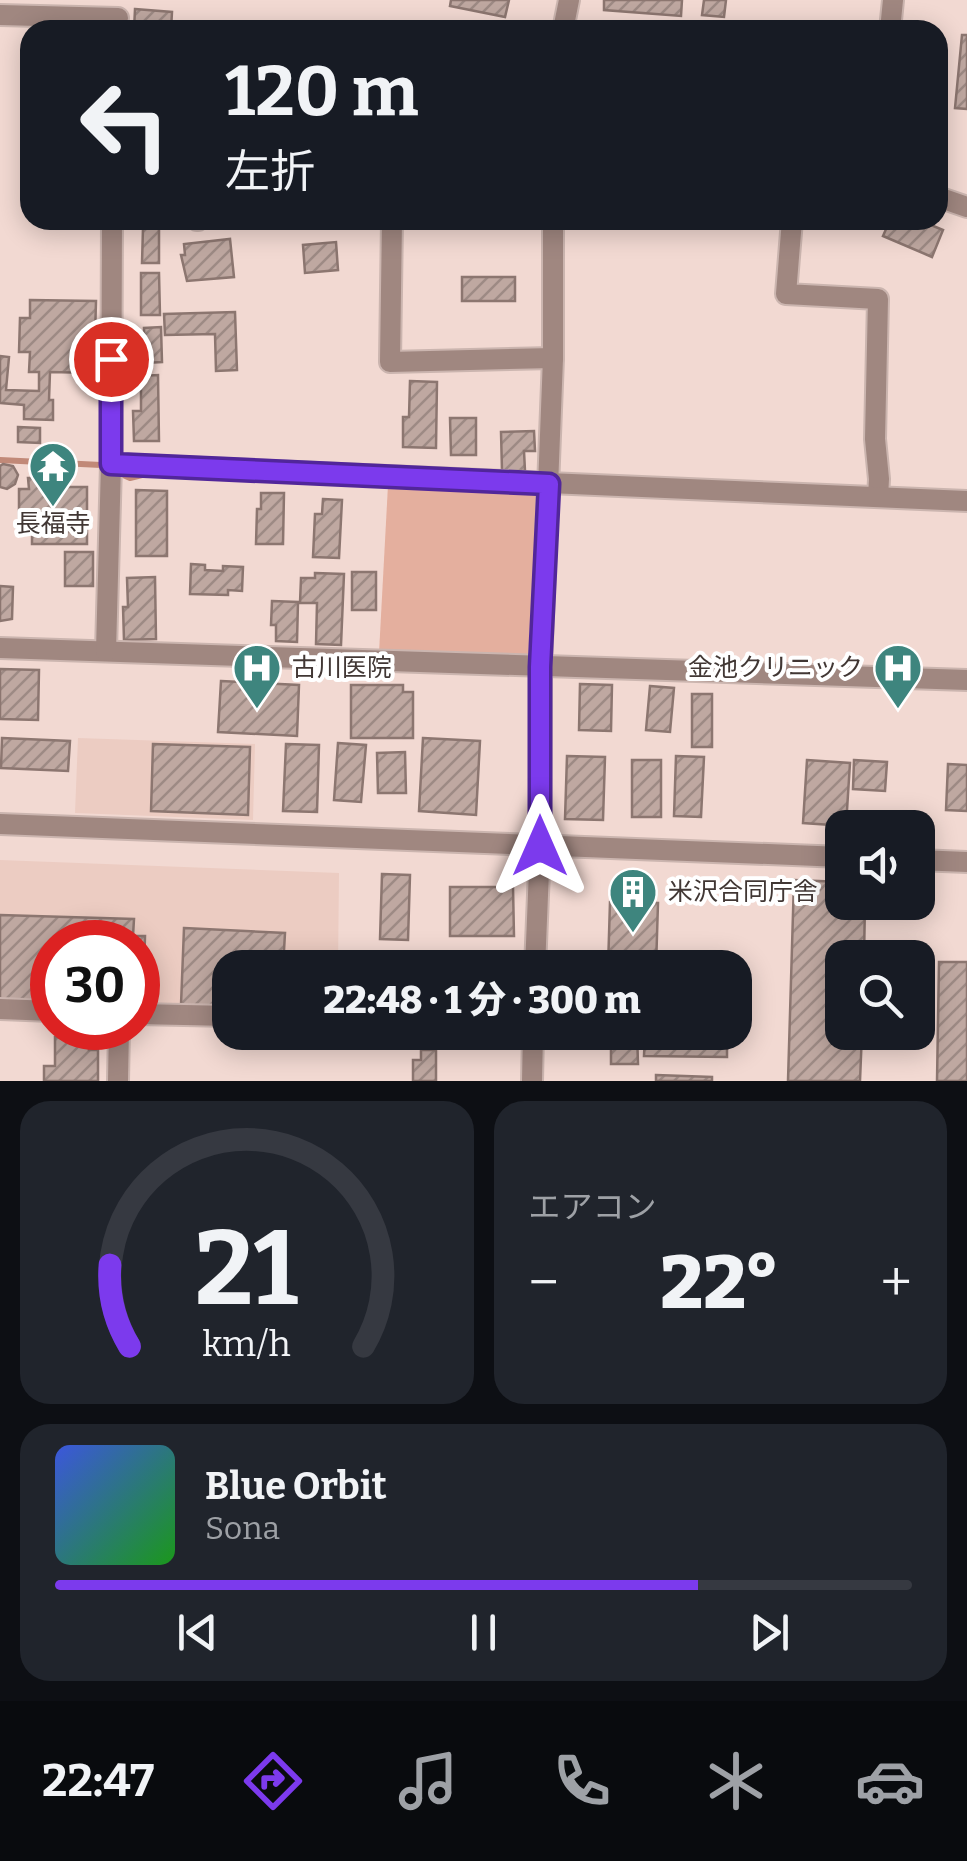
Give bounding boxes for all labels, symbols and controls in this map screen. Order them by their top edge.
text: 120 m [225,50,418,134]
icon: left [60,60,190,190]
text: 左折 [225,145,315,199]
pin [69,317,154,402]
icon: arrive [84,332,139,387]
temple icon: 長福寺 [27,440,79,508]
place label: 長福寺 [15,509,91,539]
hospital icon: 古川医院 [231,642,283,710]
hospital icon: 金池クリニック [872,642,924,710]
place label: 古川医院 [292,653,392,683]
place label: 金池クリニック [688,653,863,683]
position arrow [488,794,592,898]
map controls [825,810,935,1050]
button: sound [825,810,935,920]
building icon: 米沢合同庁舎 [607,866,659,934]
place label: 米沢合同庁舎 [668,877,818,907]
speed limit sign: 30 [30,920,160,1050]
button: search [825,940,935,1050]
text: 22:48 · 1 分 · 300 m [323,977,641,1023]
text: エアコン [529,1188,657,1226]
text: 21 [195,1207,299,1332]
text: 22° [660,1238,779,1328]
text: − [529,1250,559,1316]
text: + [881,1250,912,1316]
text: km/h [203,1323,291,1365]
text: Blue Orbit [205,1463,387,1509]
text: Sona [205,1509,280,1547]
icon: previous [170,1605,225,1660]
icon: pause [456,1605,511,1660]
icon: next [742,1605,797,1660]
icon: directions [238,1746,308,1816]
icon: music [393,1746,463,1816]
icon: phone [547,1746,617,1816]
icon: climate [701,1746,771,1816]
icon: car [855,1746,925,1816]
text: 22:47 [42,1754,154,1808]

